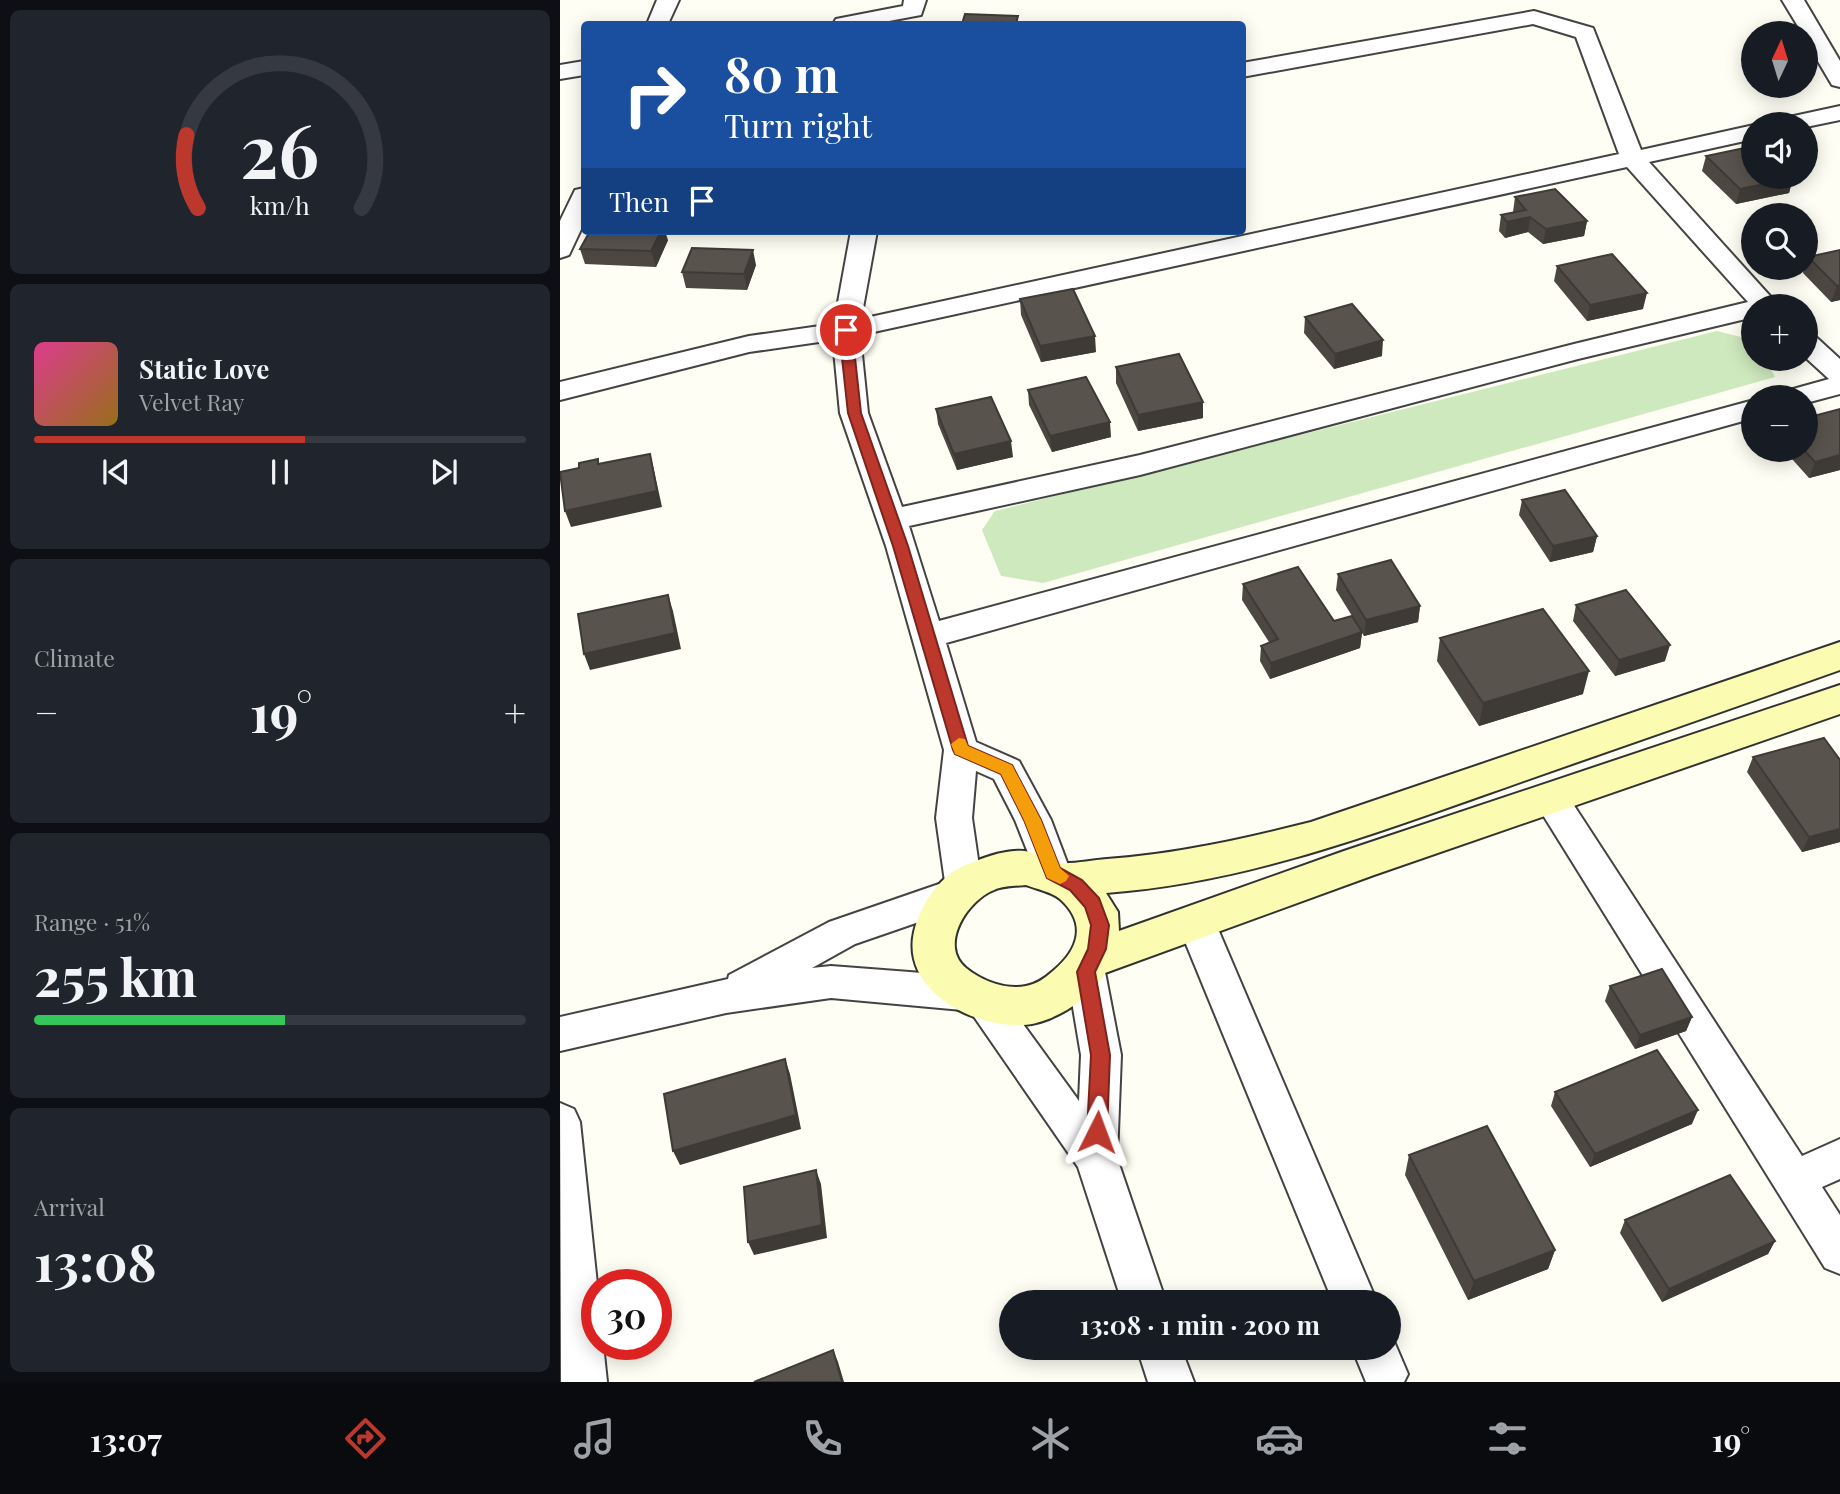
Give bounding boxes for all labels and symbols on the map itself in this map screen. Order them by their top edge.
north arrow [1741,21,1818,98]
pin [816,300,876,360]
position arrow [1060,1095,1134,1169]
speed limit sign: 30 [581,1269,672,1360]

